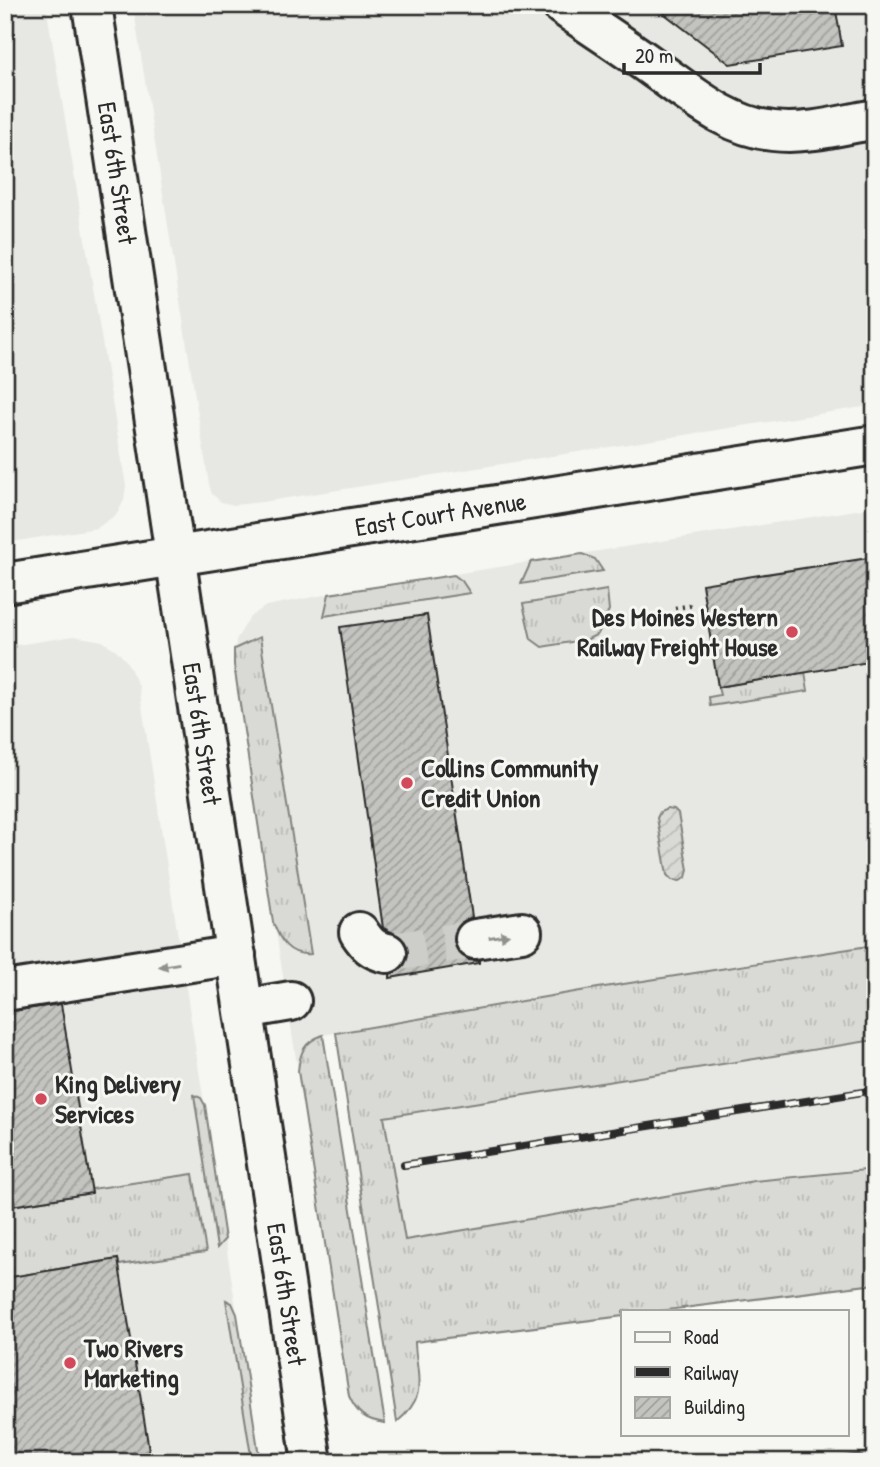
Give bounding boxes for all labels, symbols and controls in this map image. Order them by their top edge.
scale bar [624,32,761,76]
text: 20 m [635,41,673,70]
street label: East 6th Street [90,99,146,248]
street label: East Court Avenue [352,483,529,544]
place label: Des Moines Western Railway Freight House [577,599,779,665]
marker: Des Moines Western Railway Freight House [784,624,800,640]
street label: East 6th Street [175,660,231,808]
place label: Collins Community Credit Union [421,750,599,815]
marker: Collins Community Credit Union [399,775,415,791]
one-way arrow [488,930,510,941]
one-way arrow [158,960,180,971]
place label: King Delivery Services [55,1066,181,1131]
marker: King Delivery Services [33,1091,49,1107]
street label: East 6th Street [259,1221,315,1369]
legend [621,1310,848,1436]
text: Road [684,1322,718,1351]
place label: Two Rivers Marketing [83,1330,183,1396]
marker: Two Rivers Marketing [62,1355,78,1371]
text: Railway [684,1358,739,1387]
text: Building [684,1392,745,1421]

